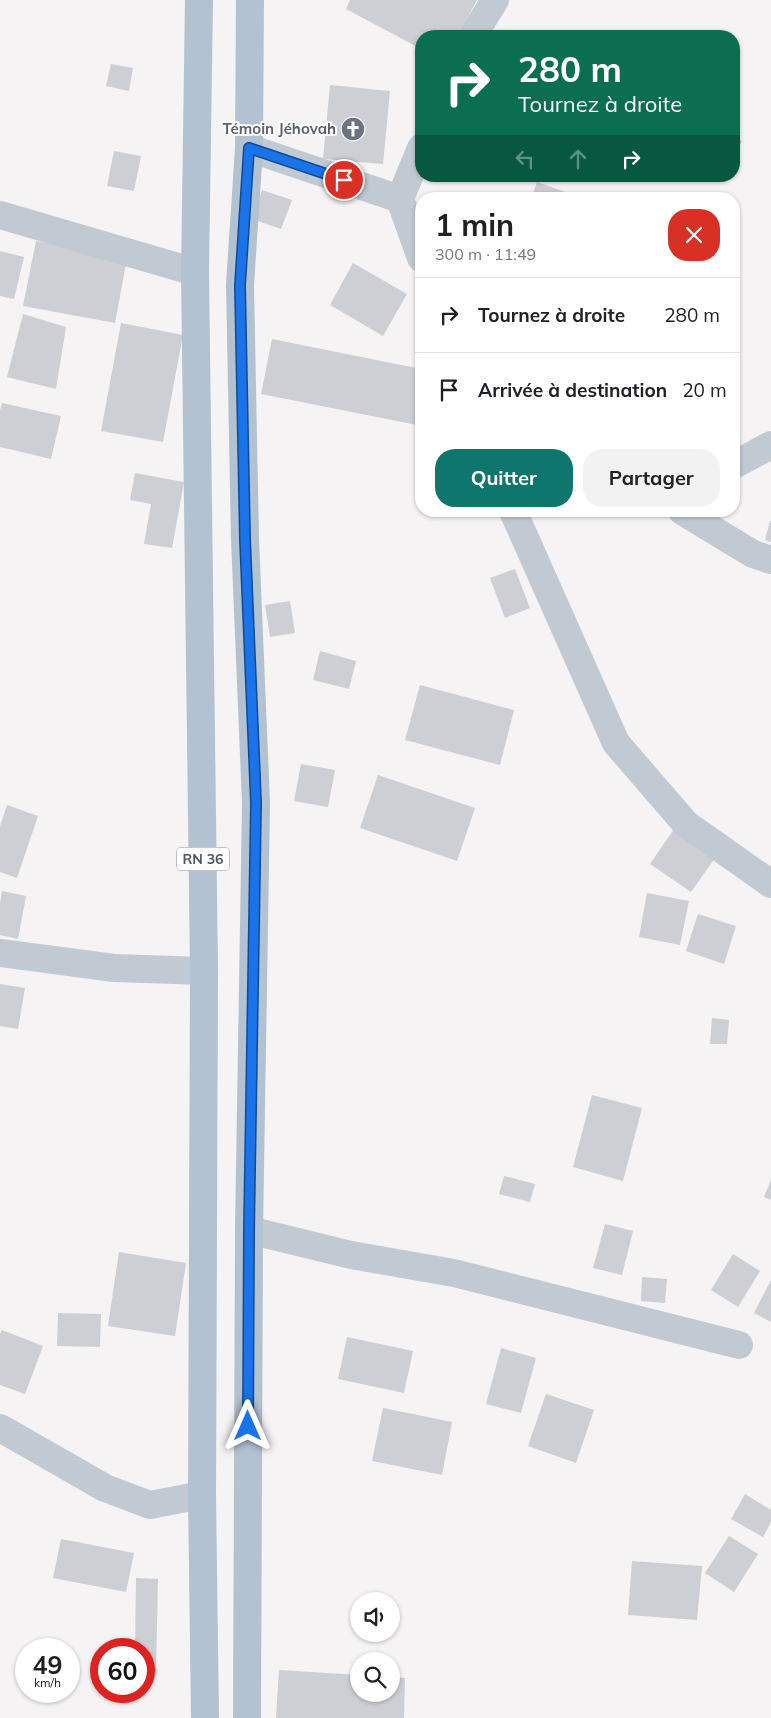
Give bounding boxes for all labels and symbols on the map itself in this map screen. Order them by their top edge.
church icon: Témoin Jéhovah [340,116,366,142]
place label: Témoin Jéhovah [222,119,336,138]
pin [323,159,365,201]
road number: RN 36 [177,848,229,871]
position arrow [221,1399,273,1451]
speed limit sign: 60 [90,1638,155,1703]

